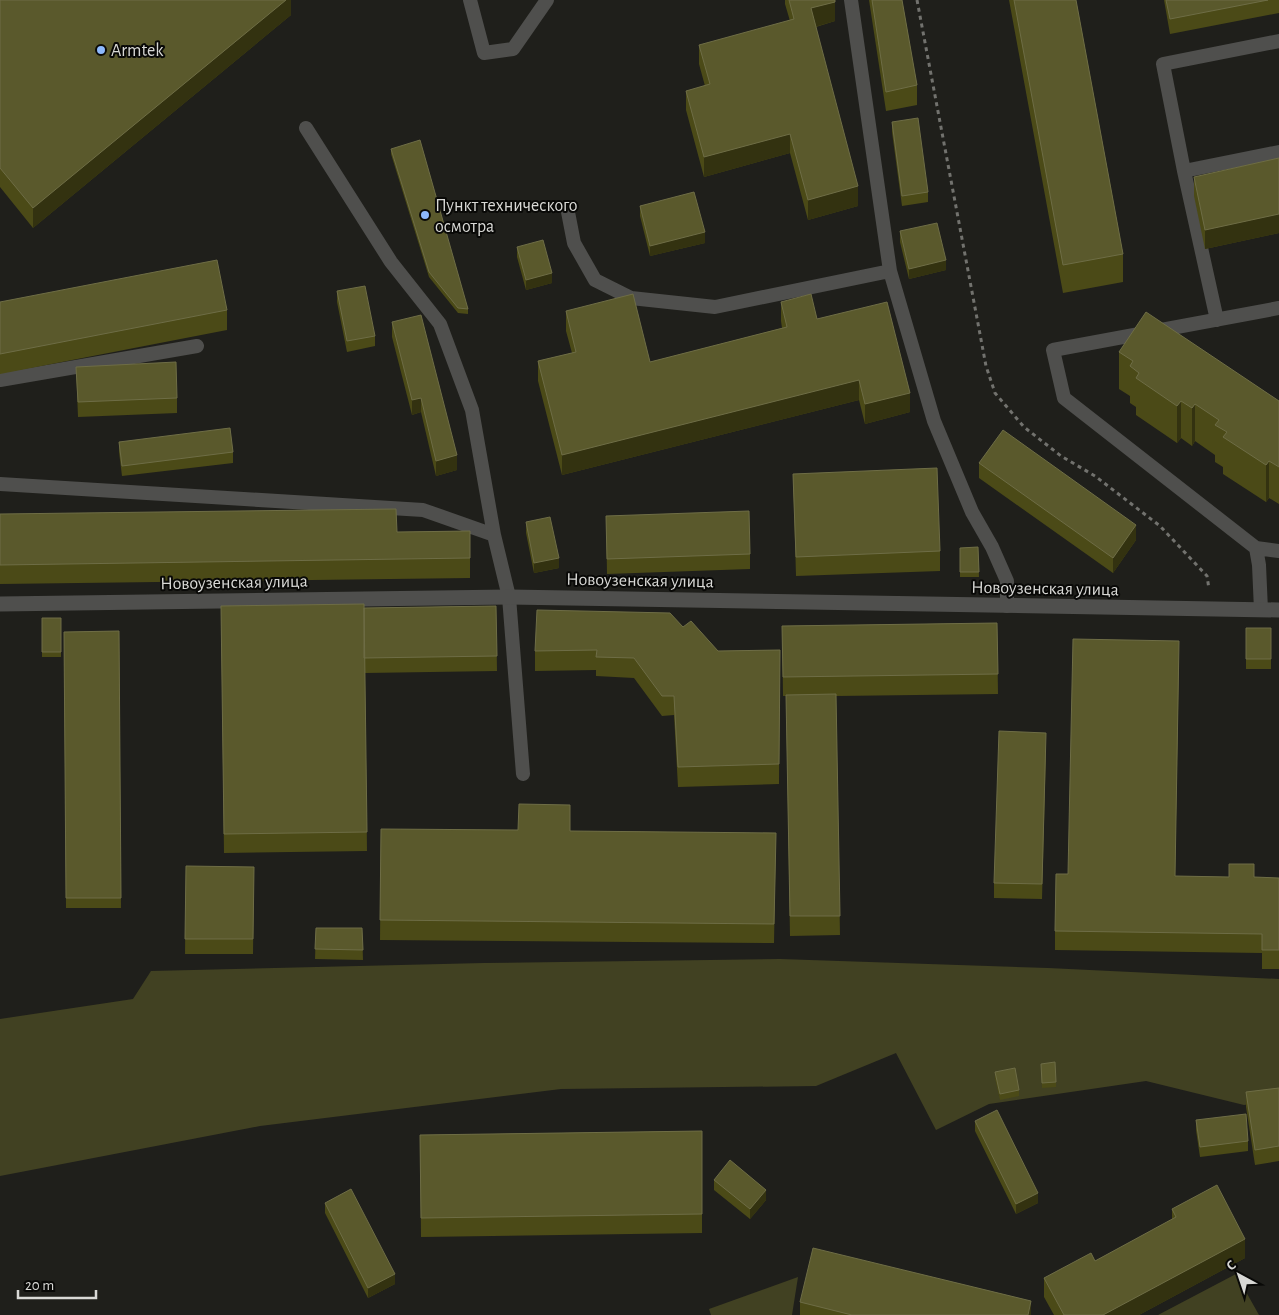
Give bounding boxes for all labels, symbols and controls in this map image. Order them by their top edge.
place label: Armtek [111,42,164,60]
marker: Armtek [95,44,107,56]
place label: Пункт технического осмотра [435,197,578,236]
marker: Пункт технического осмотра [419,209,431,221]
street label: Новоузенская улица [566,571,714,591]
street label: Новоузенская улица [160,573,308,593]
street label: Новоузенская улица [971,579,1119,599]
north arrow [1214,1250,1264,1300]
text: С [1224,1258,1239,1274]
scale bar [18,1268,95,1300]
text: 20 m [25,1278,54,1293]

